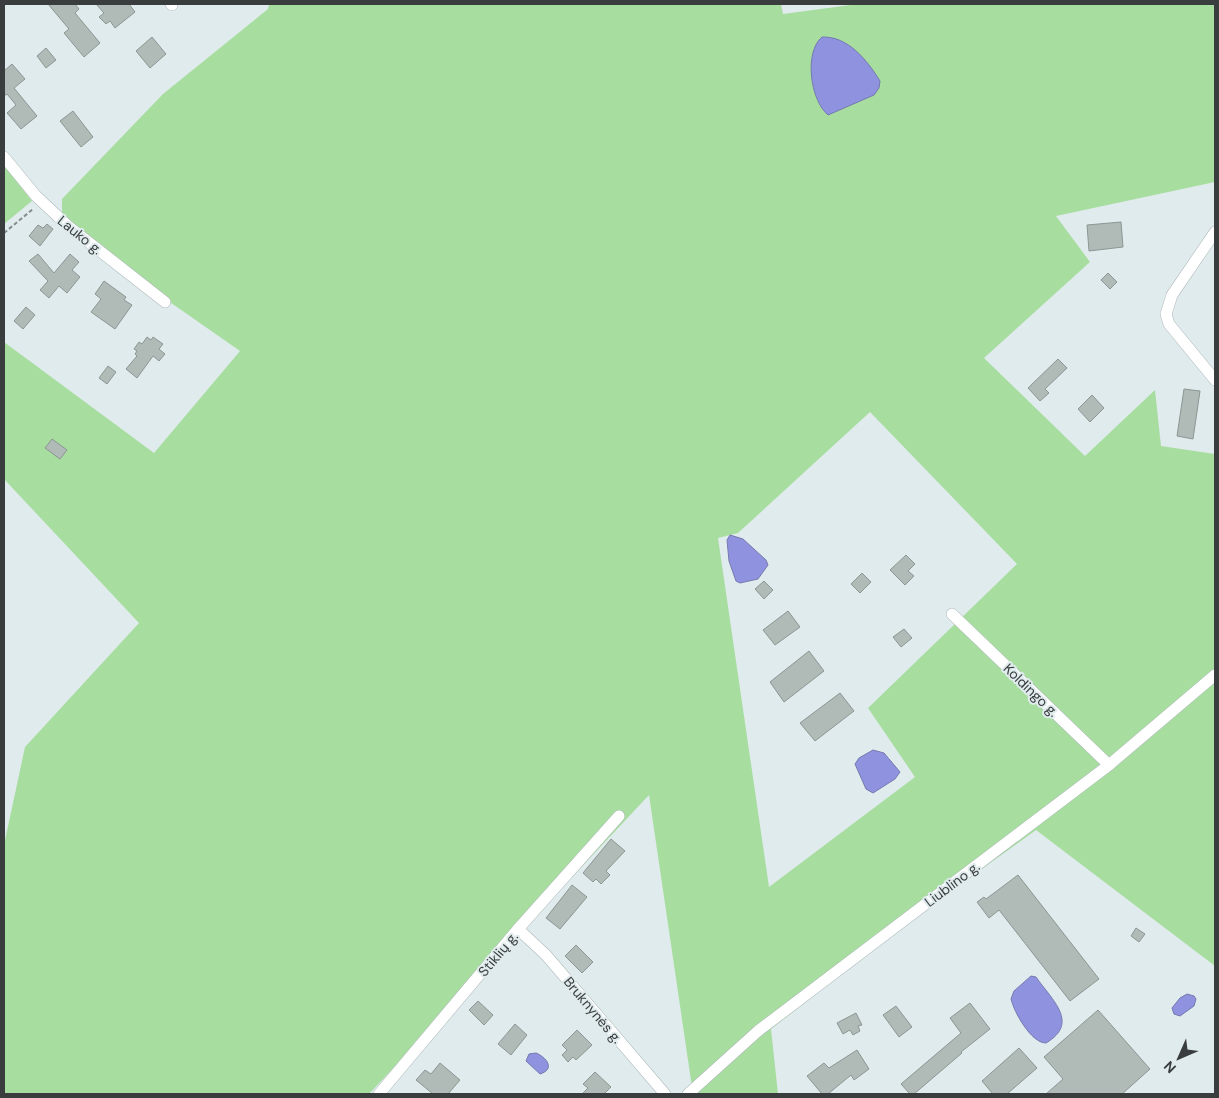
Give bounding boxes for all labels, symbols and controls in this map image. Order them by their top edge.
street label: Lauko g. [54,212,106,259]
street label: Koldingo g. [1000,659,1062,721]
street label: Liublino g. [921,857,983,911]
street label: Stiklių g. [474,928,522,980]
street label: Bruknynės g. [560,973,626,1047]
north arrow [1154,1033,1204,1083]
text: N [1160,1057,1180,1077]

